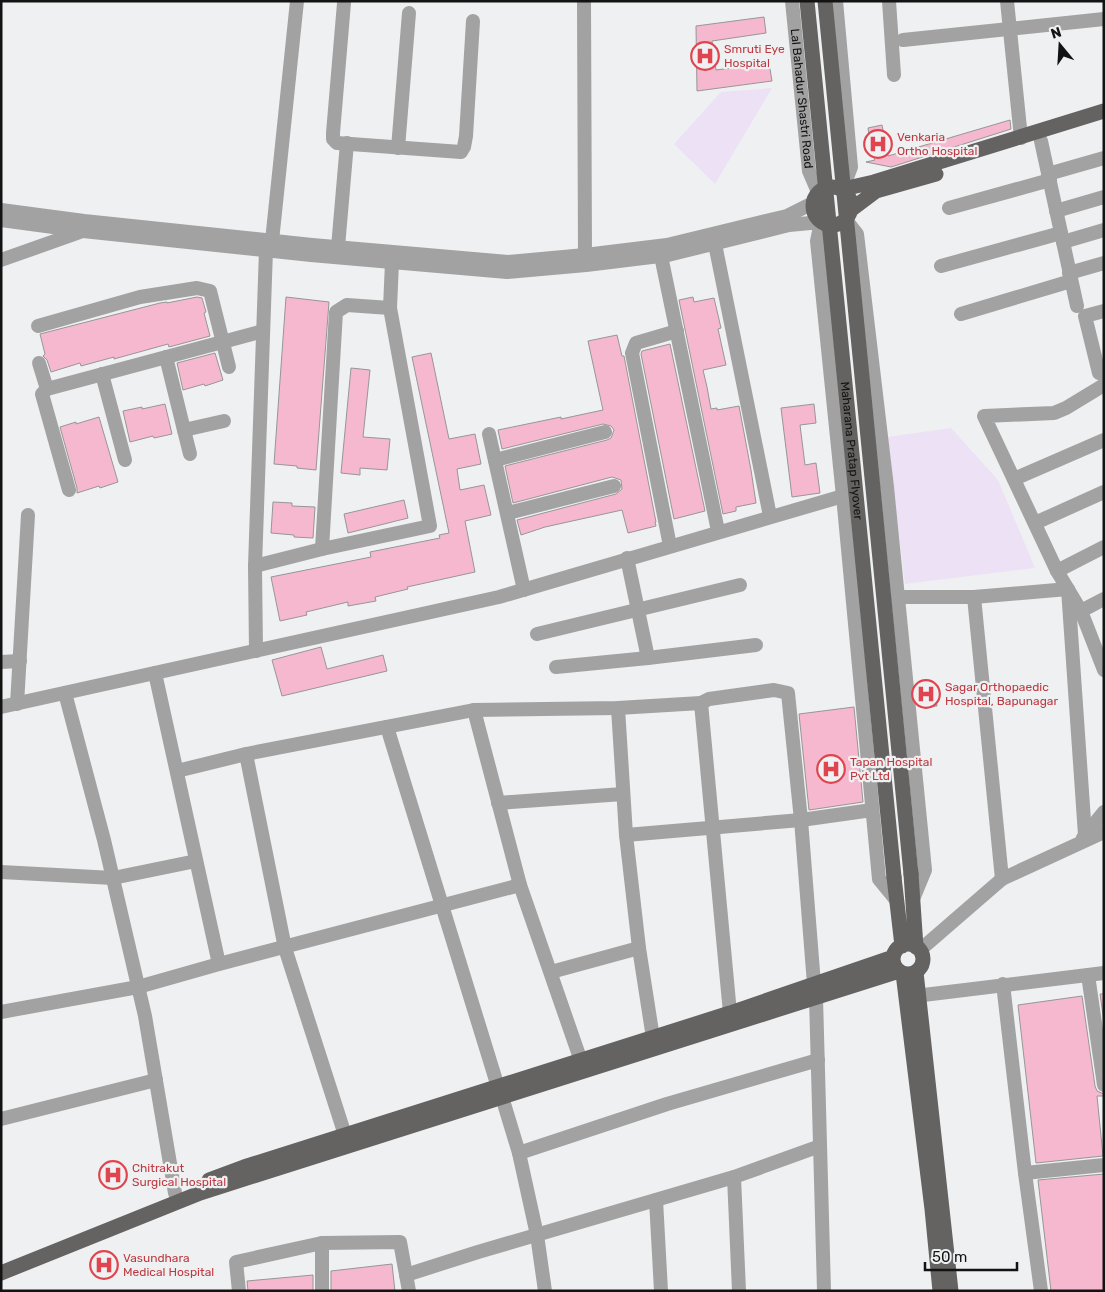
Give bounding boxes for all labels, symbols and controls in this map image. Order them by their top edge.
north arrow [1035,20,1085,70]
text: N [1049,23,1064,43]
street label: Lal Bahadur Shastri Road [788,28,816,169]
hospital icon: Smruti Eye Hospital [690,41,720,71]
place label: Smruti Eye Hospital [724,42,785,70]
hospital icon: Venkaria Ortho Hospital [863,129,893,159]
place label: Venkaria Ortho Hospital [897,130,977,158]
street label: Maharana Pratap Flyover [838,381,866,521]
hospital icon: Sagar Orthopaedic Hospital, Bapunagar [911,679,941,709]
place label: Sagar Orthopaedic Hospital, Bapunagar [945,680,1058,708]
hospital icon: Tapan Hospital Pvt Ltd [816,754,846,784]
place label: Tapan Hospital Pvt Ltd [850,755,932,783]
hospital icon: Chitrakut Surgical Hospital [98,1160,128,1190]
place label: Chitrakut Surgical Hospital [132,1161,226,1189]
scale bar [925,1240,1018,1272]
text: 50 m [932,1248,967,1266]
hospital icon: Vasundhara Medical Hospital [89,1250,119,1280]
place label: Vasundhara Medical Hospital [123,1251,214,1279]

